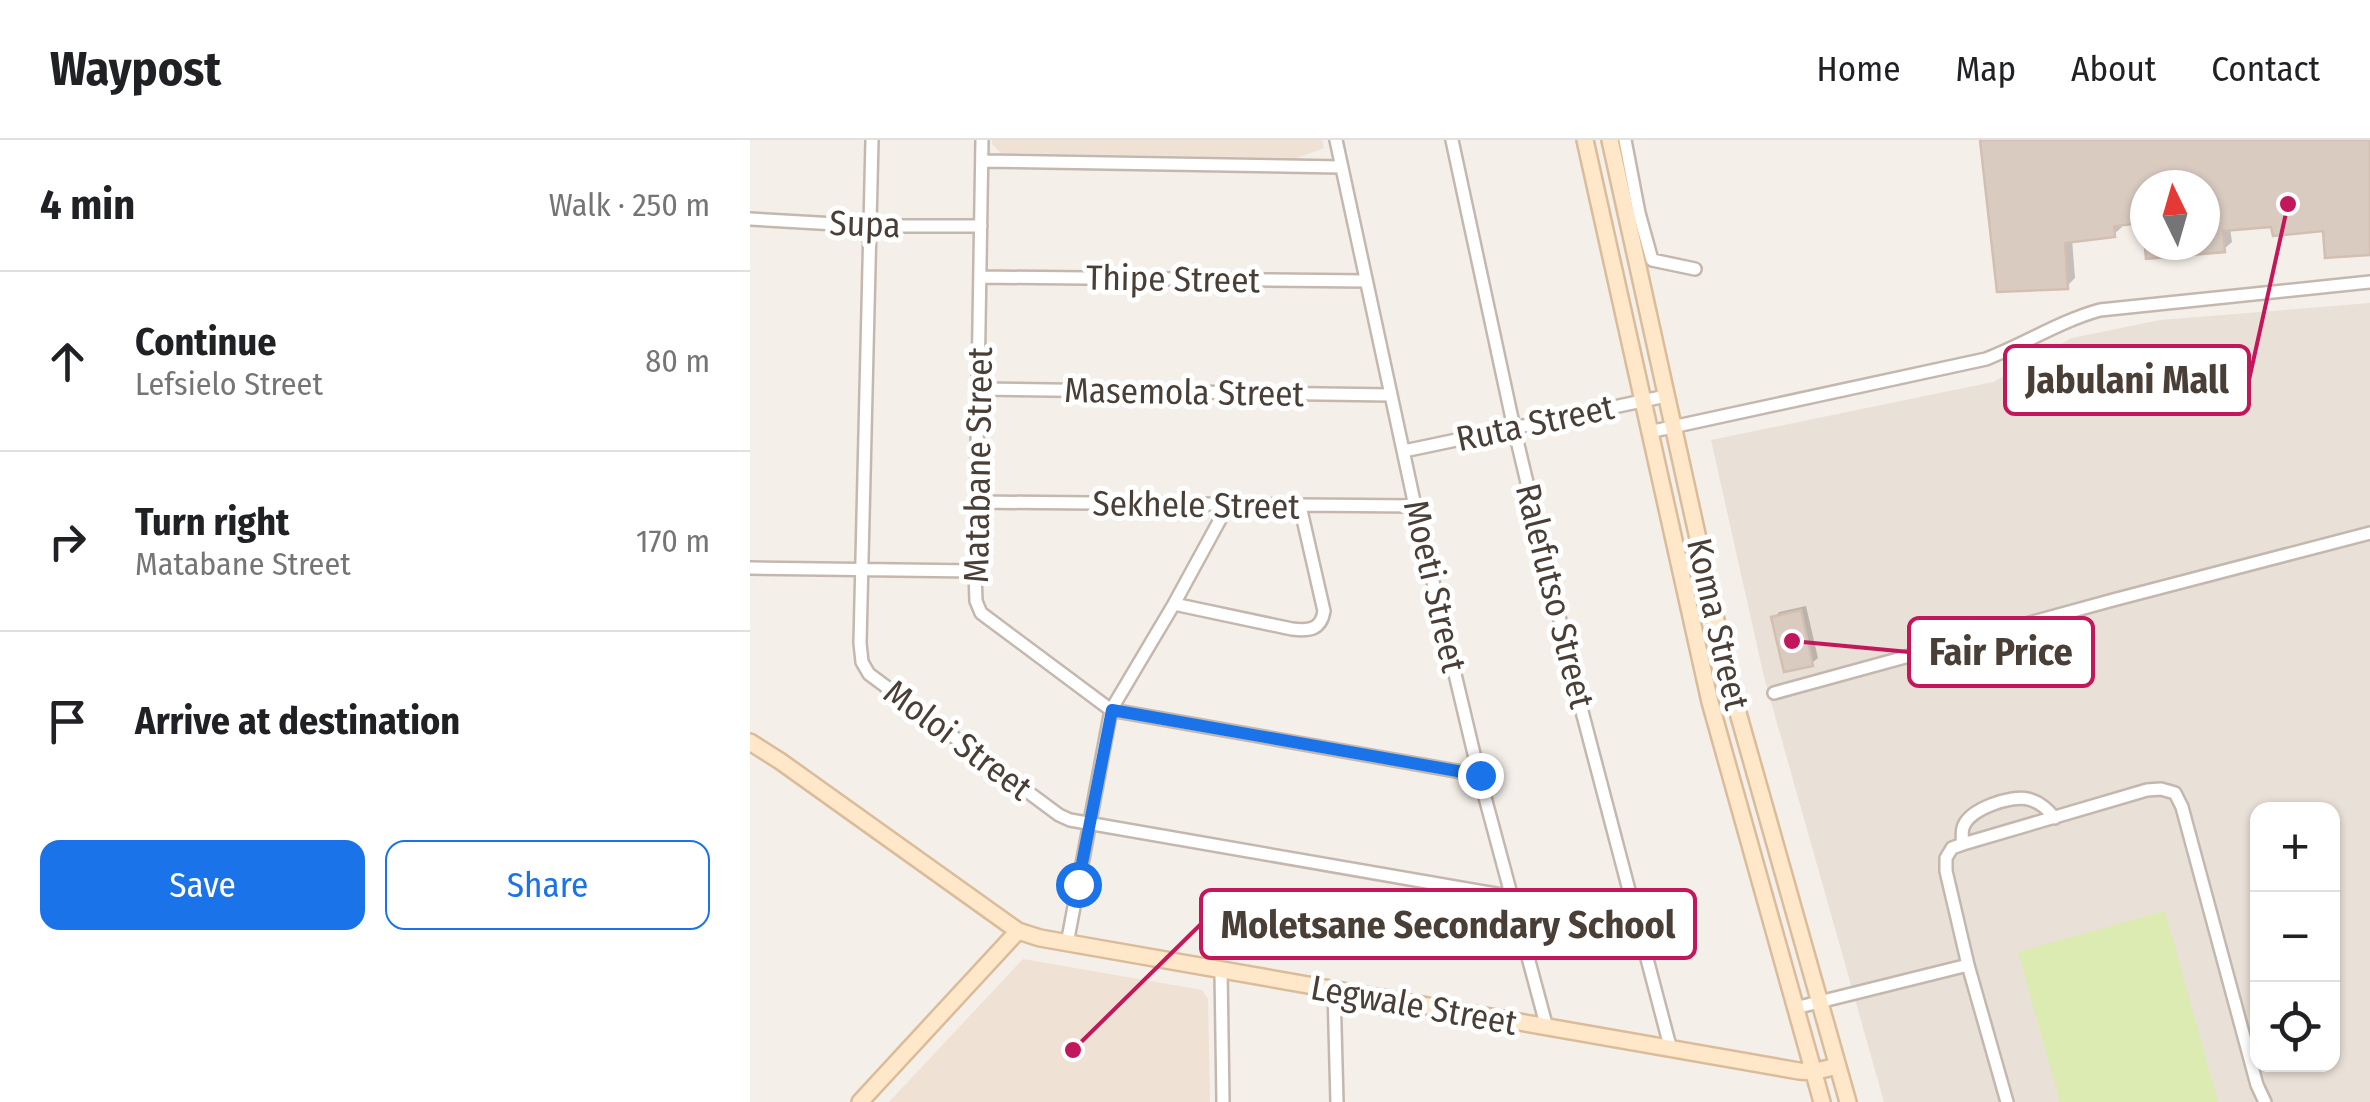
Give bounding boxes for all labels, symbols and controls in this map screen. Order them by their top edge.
text: Waypost [50,40,221,98]
text: Home [1817,48,1900,90]
text: Map [1955,48,2016,90]
text: About [2071,48,2156,90]
text: Contact [2211,48,2320,90]
north arrow [2130,170,2220,260]
text: 4 min [40,180,135,230]
text: Walk · 250 m [549,186,710,224]
street label: Supa [829,202,901,246]
street label: Thipe Street [1086,256,1261,302]
text: Continue [135,319,276,365]
icon: ahead [40,334,95,389]
text: 80 m [645,342,710,380]
street label: Matabane Street [955,346,1001,583]
callout: Jabulani Mall [2005,346,2249,414]
text: Jabulani Mall [2024,357,2229,403]
text: Lefsielo Street [135,365,323,403]
street label: Masemola Street [1064,369,1305,415]
street label: Ruta Street [1452,386,1618,460]
street label: Ralefutso Street [1507,479,1603,713]
street label: Sekhele Street [1092,482,1301,528]
street label: Moeti Street [1395,496,1475,677]
text: Turn right [135,499,289,545]
icon: right [40,514,95,569]
text: 170 m [636,522,710,560]
street label: Koma Street [1678,534,1758,714]
text: Matabane Street [135,545,351,583]
callout: Fair Price [1909,618,2093,686]
text: Fair Price [1929,629,2073,675]
street label: Moloi Street [876,671,1041,809]
icon: arrive [40,694,95,749]
text: Arrive at destination [135,698,460,744]
route end [1458,753,1504,799]
map controls [2250,802,2340,1072]
button: + [2250,802,2340,892]
button: Save [40,840,365,930]
button: Share [385,840,710,930]
route start [1056,862,1102,908]
callout: Moletsane Secondary School [1201,890,1695,958]
button: − [2250,892,2340,982]
text: Moletsane Secondary School [1221,902,1676,948]
street label: Legwale Street [1308,966,1521,1044]
button: locate [2250,982,2340,1072]

